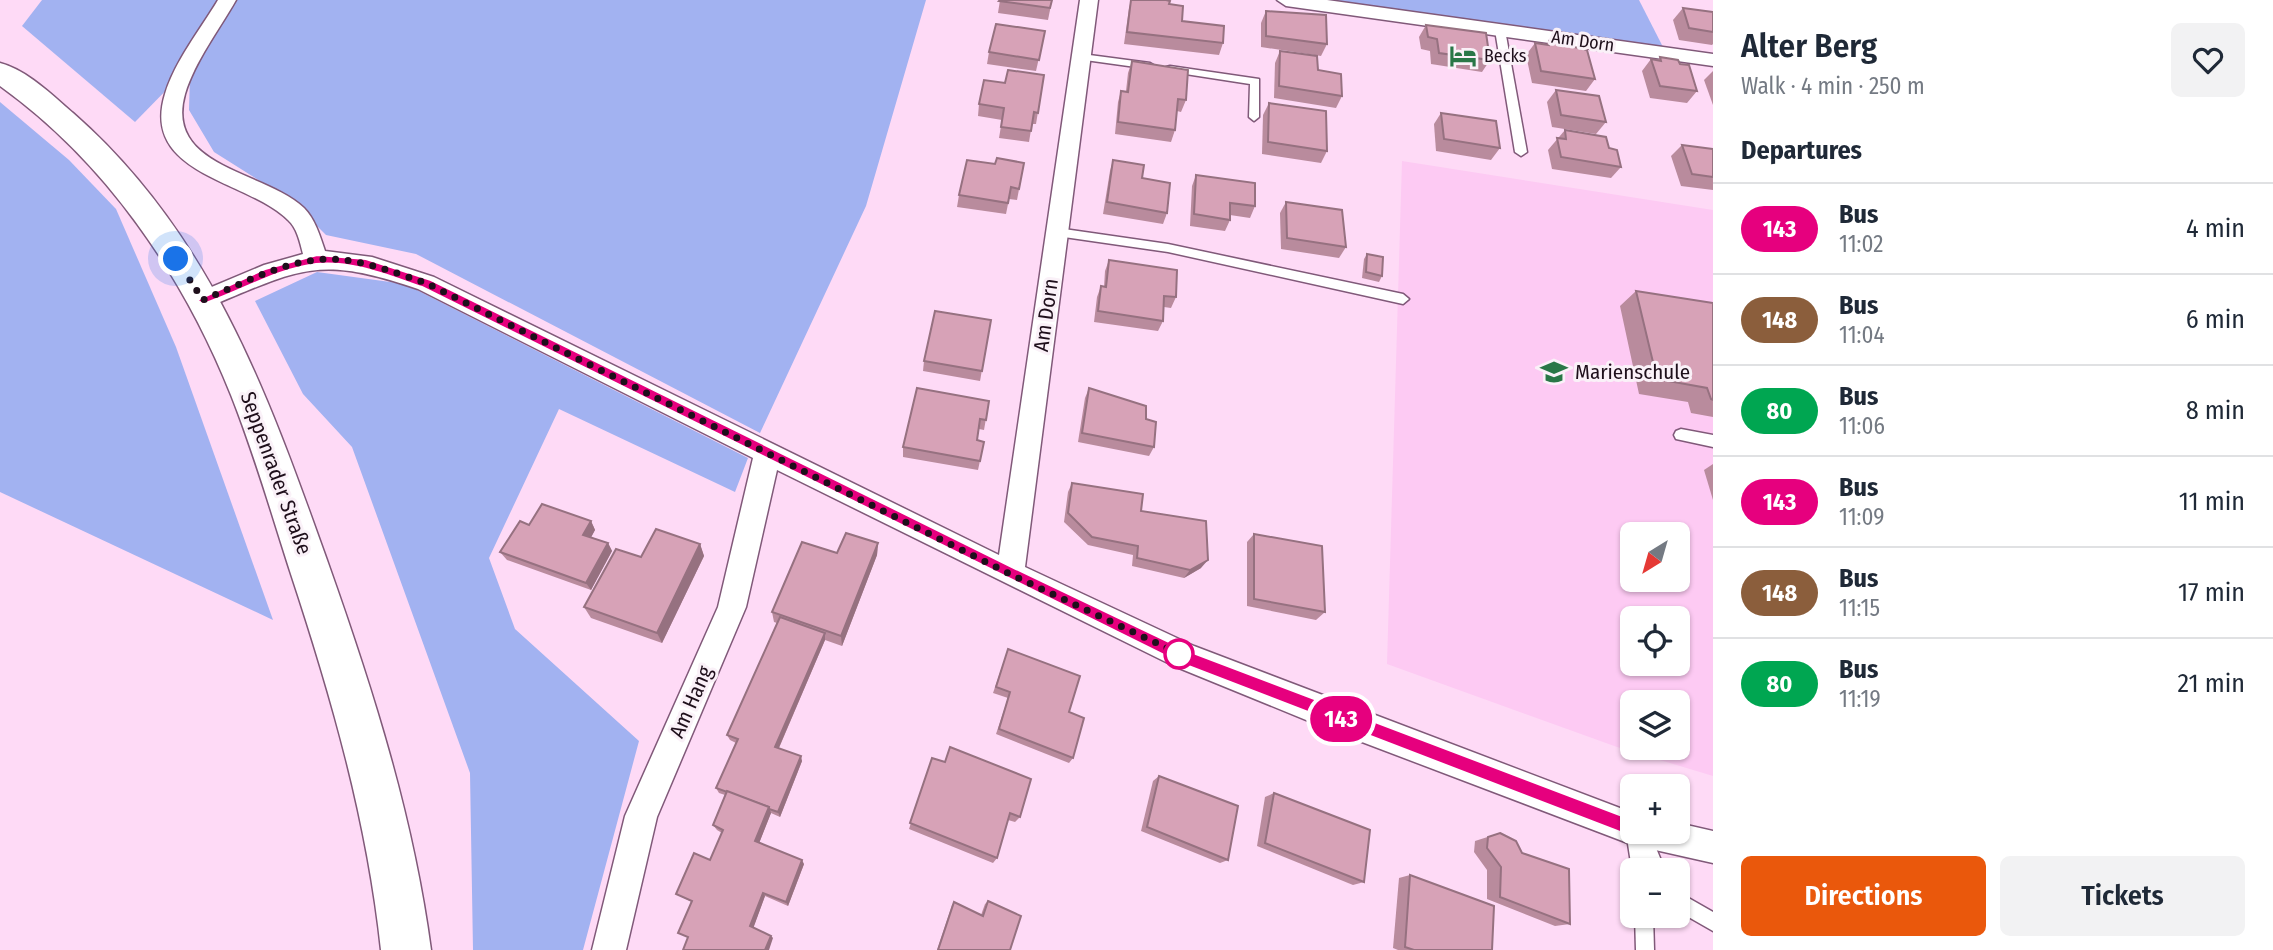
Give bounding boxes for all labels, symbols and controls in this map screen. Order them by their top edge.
button: heart [2171,23,2245,97]
street label: Am Dorn [1550,26,1616,56]
text: Alter Berg [1741,26,1877,66]
hotel icon: Becks [1448,41,1478,71]
place label: Becks [1484,45,1527,67]
text: Walk · 4 min · 250 m [1741,72,1925,100]
text: Departures [1741,135,1862,166]
text: Bus [1839,199,1878,230]
text: 4 min [2186,213,2245,244]
text: 143 [1763,215,1796,243]
text: 11:02 [1839,230,1883,258]
your location [158,241,193,276]
street label: Am Dorn [1028,277,1064,353]
text: Bus [1839,290,1878,321]
text: 6 min [2186,304,2245,335]
text: 148 [1762,306,1797,334]
text: 11:04 [1839,321,1885,349]
school or university icon: Marienschule [1539,357,1569,387]
place label: Marienschule [1575,359,1690,385]
text: Bus [1839,381,1878,412]
street label: Seppenrader Straße [234,388,318,558]
text: 8 min [2186,395,2245,426]
text: 80 [1767,397,1792,425]
text: 11:06 [1839,412,1885,440]
text: Bus [1839,472,1878,503]
text: 11 min [2179,486,2245,517]
text: 143 [1763,488,1796,516]
text: 11:09 [1839,503,1884,531]
north arrow [1620,522,1690,592]
map controls [1620,522,1690,928]
text: Bus [1839,563,1878,594]
text: 17 min [2178,577,2245,608]
text: 148 [1762,579,1797,607]
text: 11:15 [1839,594,1880,622]
button: locate [1620,606,1690,676]
unlabelled marker [1164,639,1194,669]
text: Bus [1839,654,1878,685]
street label: Am Hang [664,662,718,742]
text: 21 min [2178,668,2245,699]
text: 80 [1767,670,1792,698]
text: 11:19 [1839,685,1881,713]
button: layers [1620,690,1690,760]
line badge: 143 [1301,696,1381,742]
text: 143 [1324,705,1358,733]
button: + [1620,774,1690,844]
button: Directions [1741,856,1986,936]
button: Tickets [2000,856,2245,936]
button: − [1620,858,1690,928]

